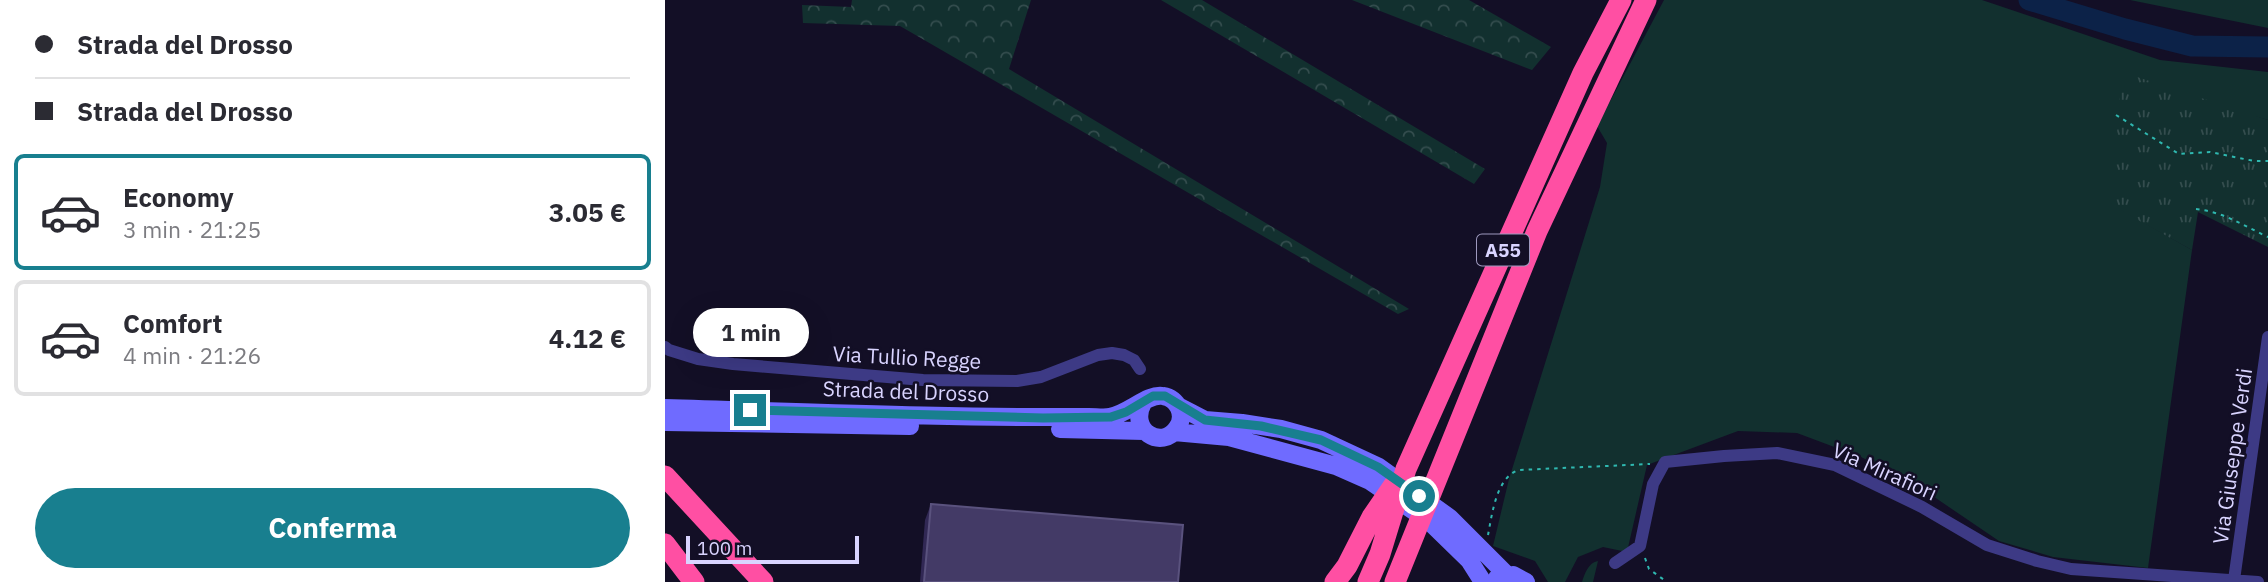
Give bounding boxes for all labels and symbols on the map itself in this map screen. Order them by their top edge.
road number: A55 [1477,234,1529,266]
callout: 1 min [692,308,808,358]
street label: Via Tullio Regge [832,339,982,375]
street label: Via Giuseppe Verdi [2206,366,2258,546]
street label: Strada del Drosso [822,374,990,408]
route end [734,394,766,426]
street label: Via Mirafiori [1828,435,1942,507]
route start [1403,480,1435,512]
scale bar [686,533,859,565]

